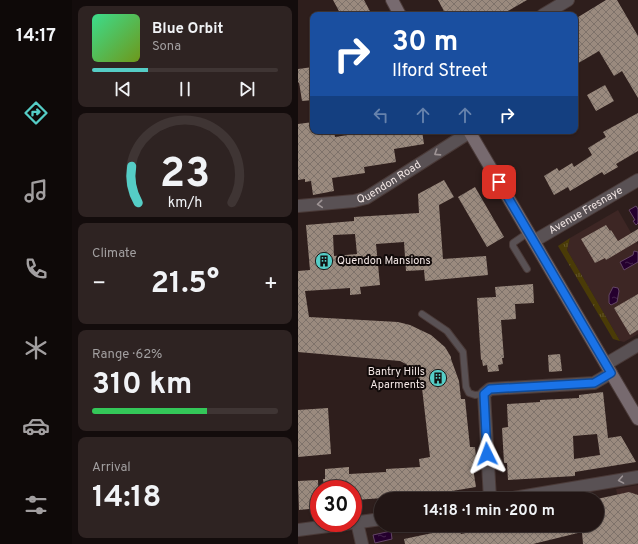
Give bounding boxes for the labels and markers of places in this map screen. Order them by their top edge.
pin [482,165,516,199]
building icon: Quendon Mansions [314,251,334,271]
place label: Quendon Mansions [337,254,431,268]
place label: Bantry Hills Aparments [368,365,425,392]
building icon: Bantry Hills Aparments [428,368,448,388]

